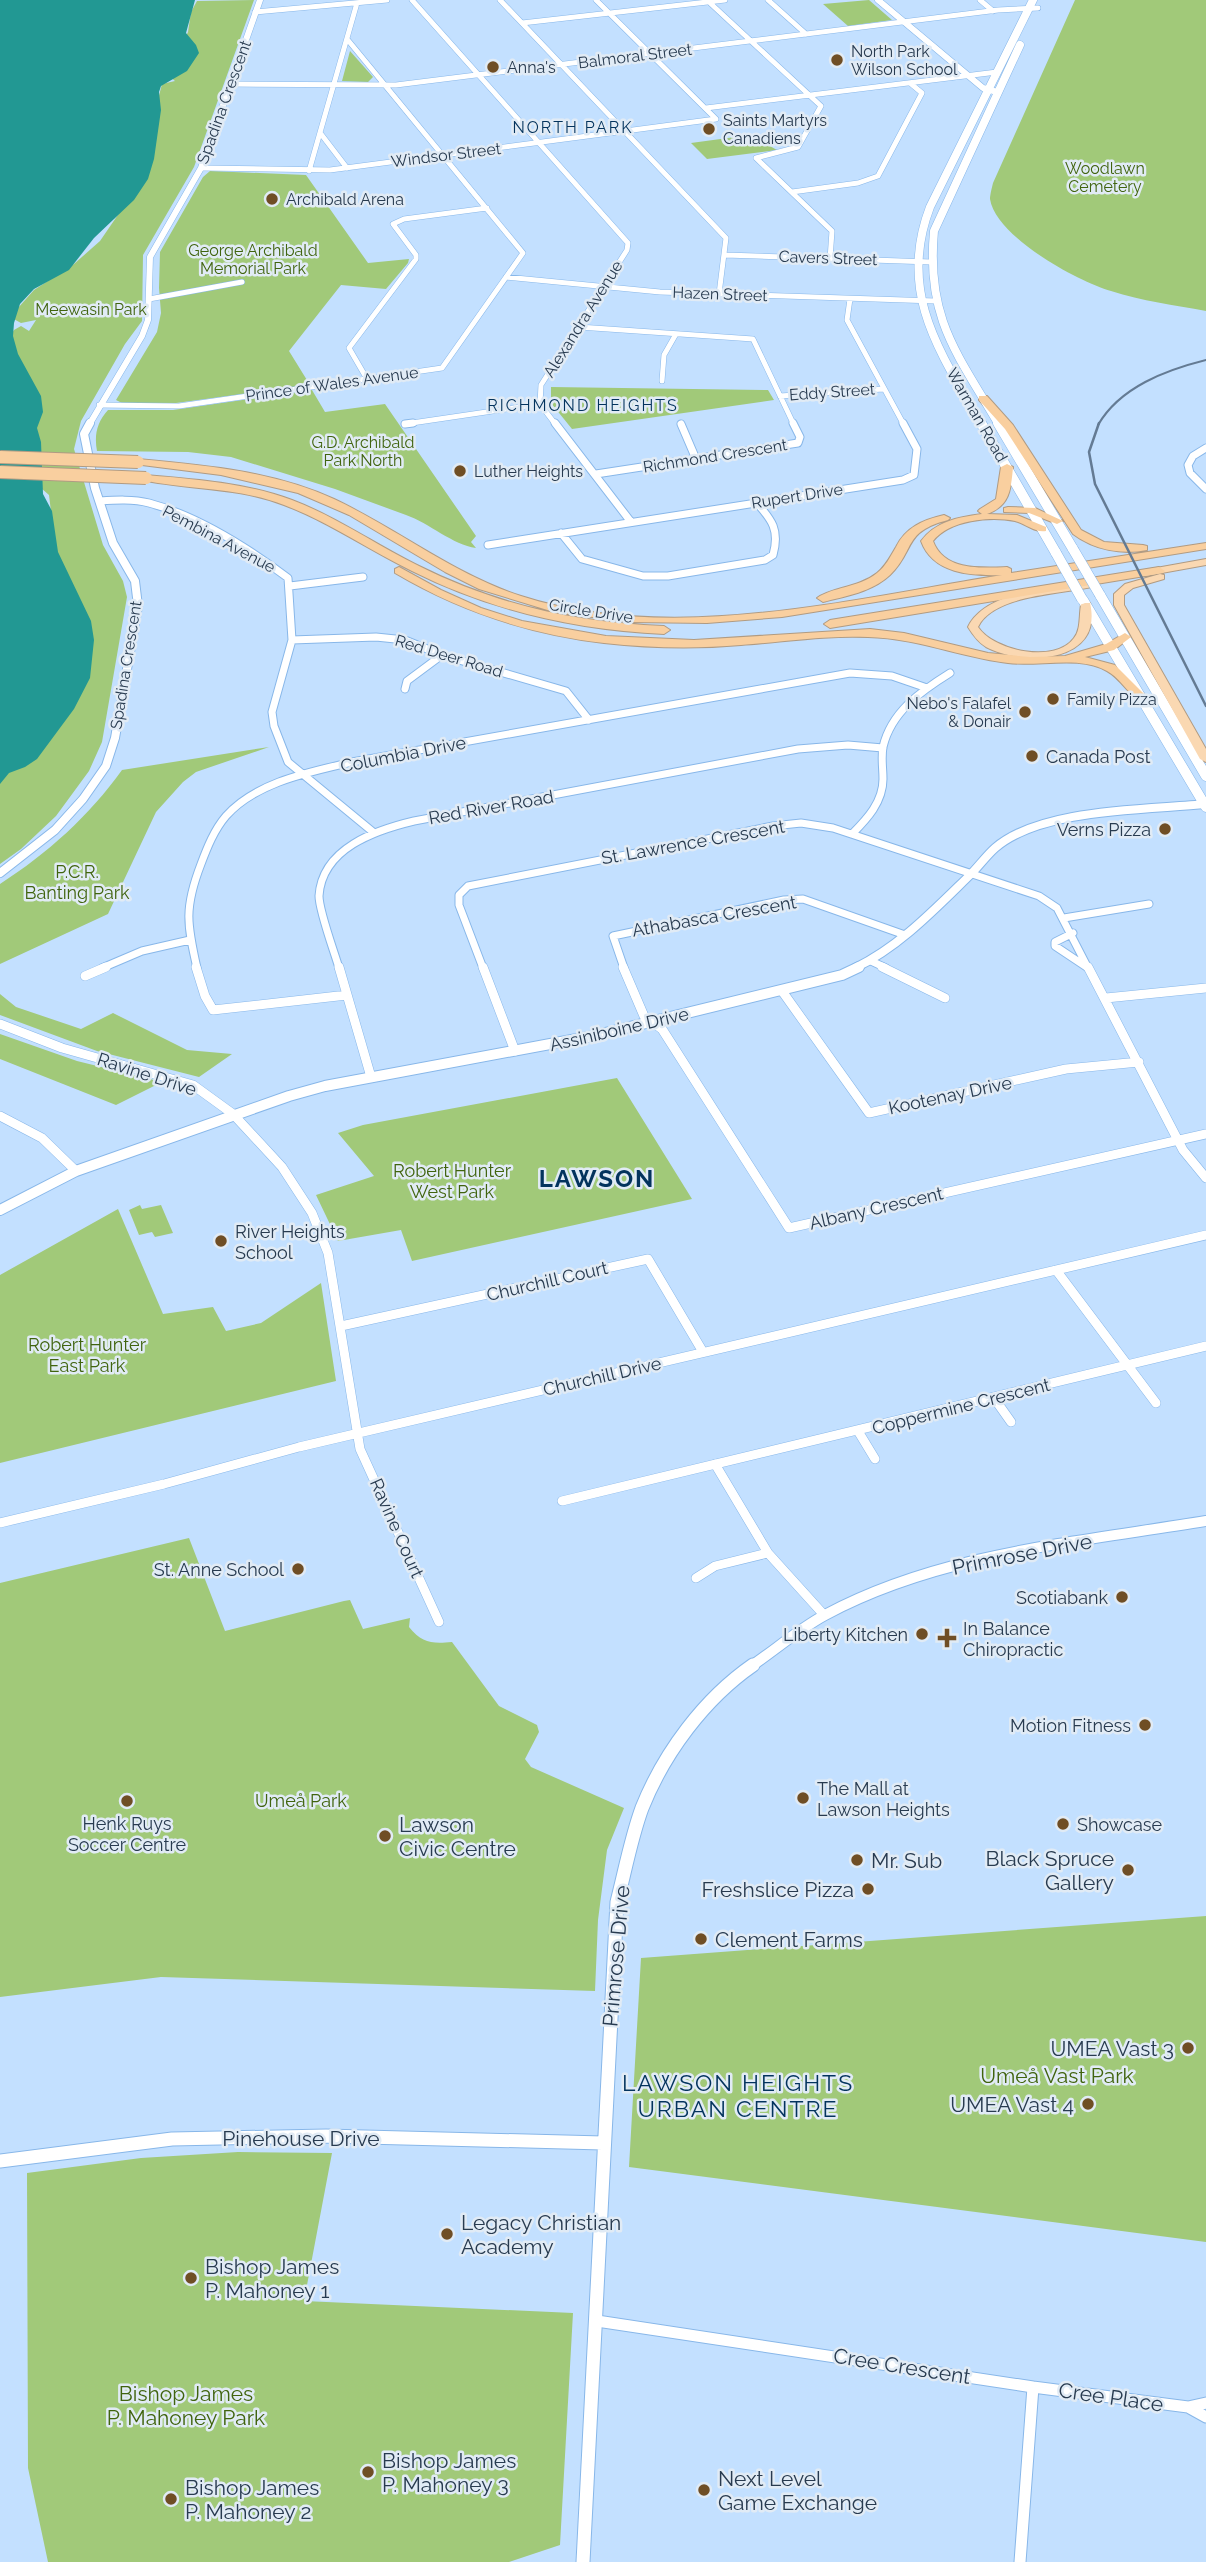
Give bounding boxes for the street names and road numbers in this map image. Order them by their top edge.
street label: Spadina Crescent [193,37,255,166]
street label: Balmoral Street [577,40,694,72]
street label: Windsor Street [390,139,503,171]
street label: Cavers Street [778,247,878,269]
street label: Alexandra Avenue [539,257,627,381]
street label: Hazen Street [672,283,769,305]
street label: Prince of Wales Avenue [244,362,420,406]
street label: Warman Road [942,365,1012,465]
street label: Eddy Street [788,379,876,404]
street label: Richmond Crescent [642,435,789,477]
street label: Rupert Drive [750,479,844,513]
street label: Pembina Avenue [159,501,279,577]
street label: Circle Drive [548,595,634,627]
street label: Spadina Crescent [106,599,146,731]
street label: Red Deer Road [393,631,505,681]
street label: Columbia Drive [338,731,468,776]
street label: Red River Road [427,786,555,828]
street label: St. Lawrence Crescent [600,816,786,868]
street label: Athabasca Crescent [630,891,798,941]
street label: Assiniboine Drive [547,1003,691,1055]
street label: Ravine Drive [95,1048,200,1100]
street label: Kootenay Drive [886,1072,1014,1118]
street label: Albany Crescent [807,1182,945,1234]
street label: Churchill Court [484,1257,610,1305]
street label: Churchill Drive [541,1352,664,1400]
street label: Coppermine Crescent [870,1374,1052,1438]
street label: Ravine Court [366,1475,428,1581]
street label: Primrose Drive [950,1528,1094,1580]
street label: Primrose Drive [597,1884,635,2028]
street label: Pinehouse Drive [222,2126,380,2151]
street label: Cree Crescent [832,2343,972,2389]
street label: Cree Place [1057,2377,1165,2417]

